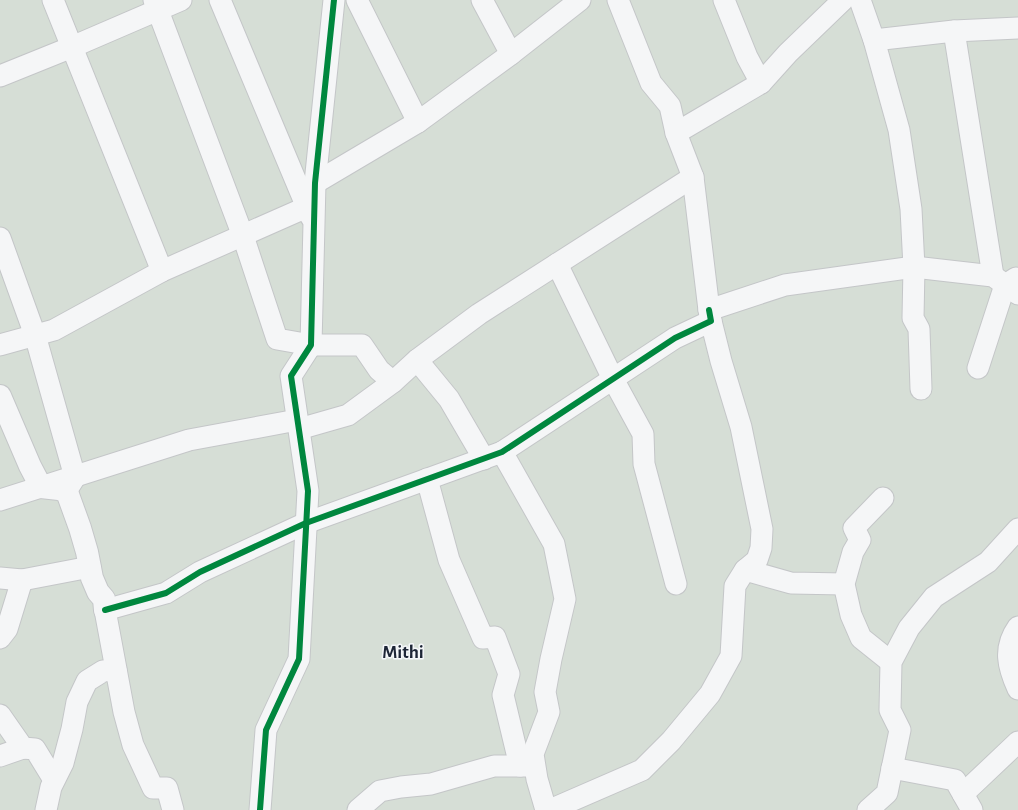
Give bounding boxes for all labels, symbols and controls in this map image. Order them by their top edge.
district label: Mithi [382,643,424,662]

